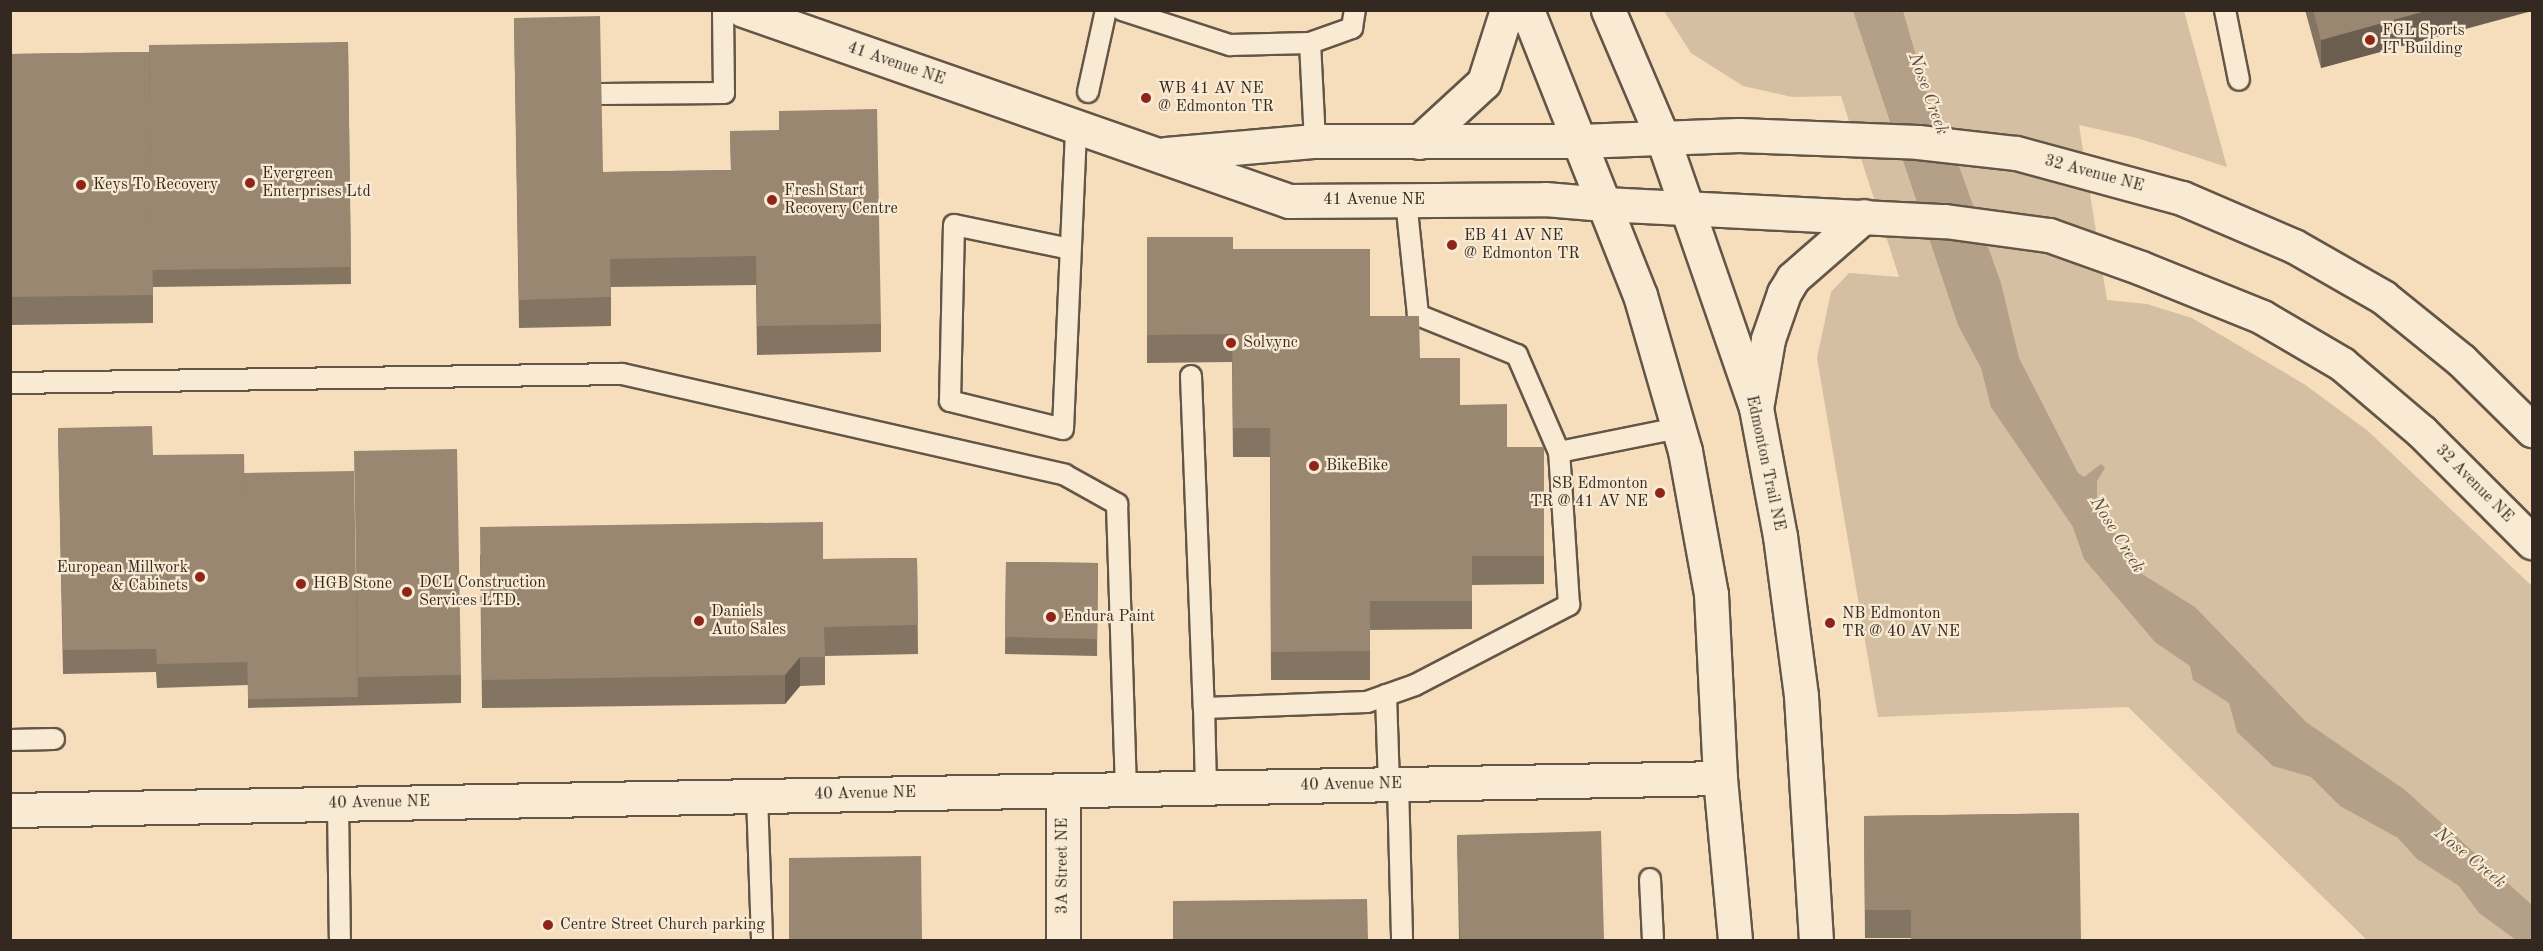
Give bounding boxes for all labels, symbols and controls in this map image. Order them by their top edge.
place label: FGL Sports IT Building [2382,21,2465,59]
marker: FGL Sports IT Building [2363,33,2377,47]
street label: 41 Avenue NE [845,38,947,90]
water label: Nose Creek [1903,50,1953,138]
place label: WB 41 AV NE @ Edmonton TR [1158,79,1274,117]
marker: WB 41 AV NE @ Edmonton TR [1139,91,1153,105]
street label: 32 Avenue NE [2042,152,2146,196]
place label: Evergreen Enterprises Ltd [262,164,371,202]
place label: Keys To Recovery [93,175,218,195]
marker: Evergreen Enterprises Ltd [243,176,257,190]
marker: Keys To Recovery [74,178,88,192]
place label: Fresh Start Recovery Centre [784,181,898,219]
street label: 41 Avenue NE [1323,190,1425,210]
marker: Fresh Start Recovery Centre [765,193,779,207]
place label: EB 41 AV NE @ Edmonton TR [1464,226,1580,264]
marker: EB 41 AV NE @ Edmonton TR [1445,238,1459,252]
place label: Solvync [1243,333,1298,353]
marker: Solvync [1224,336,1238,350]
street label: Edmonton Trail NE [1741,394,1789,532]
street label: 32 Avenue NE [2431,441,2517,527]
place label: BikeBike [1326,456,1388,476]
marker: BikeBike [1307,459,1321,473]
place label: SB Edmonton TR @ 41 AV NE [1530,474,1648,512]
marker: SB Edmonton TR @ 41 AV NE [1653,486,1667,500]
water label: Nose Creek [2085,493,2149,577]
place label: European Millwork & Cabinets [56,558,188,596]
marker: European Millwork & Cabinets [193,570,207,584]
place label: DCL Construction Services LTD. [419,573,546,611]
place label: HGB Stone [313,574,392,594]
marker: HGB Stone [294,577,308,591]
marker: DCL Construction Services LTD. [400,585,414,599]
place label: Daniels Auto Sales [711,602,786,640]
place label: NB Edmonton TR @ 40 AV NE [1842,604,1960,642]
place label: Endura Paint [1063,607,1155,627]
marker: Endura Paint [1044,610,1058,624]
marker: Daniels Auto Sales [692,614,706,628]
marker: NB Edmonton TR @ 40 AV NE [1823,616,1837,630]
street label: 40 Avenue NE [1300,775,1402,795]
street label: 40 Avenue NE [814,784,916,804]
street label: 40 Avenue NE [328,793,430,813]
street label: 3A Street NE [1053,818,1073,914]
water label: Nose Creek [2430,823,2510,893]
place label: Centre Street Church parking [560,915,765,935]
marker: Centre Street Church parking [541,918,555,932]

